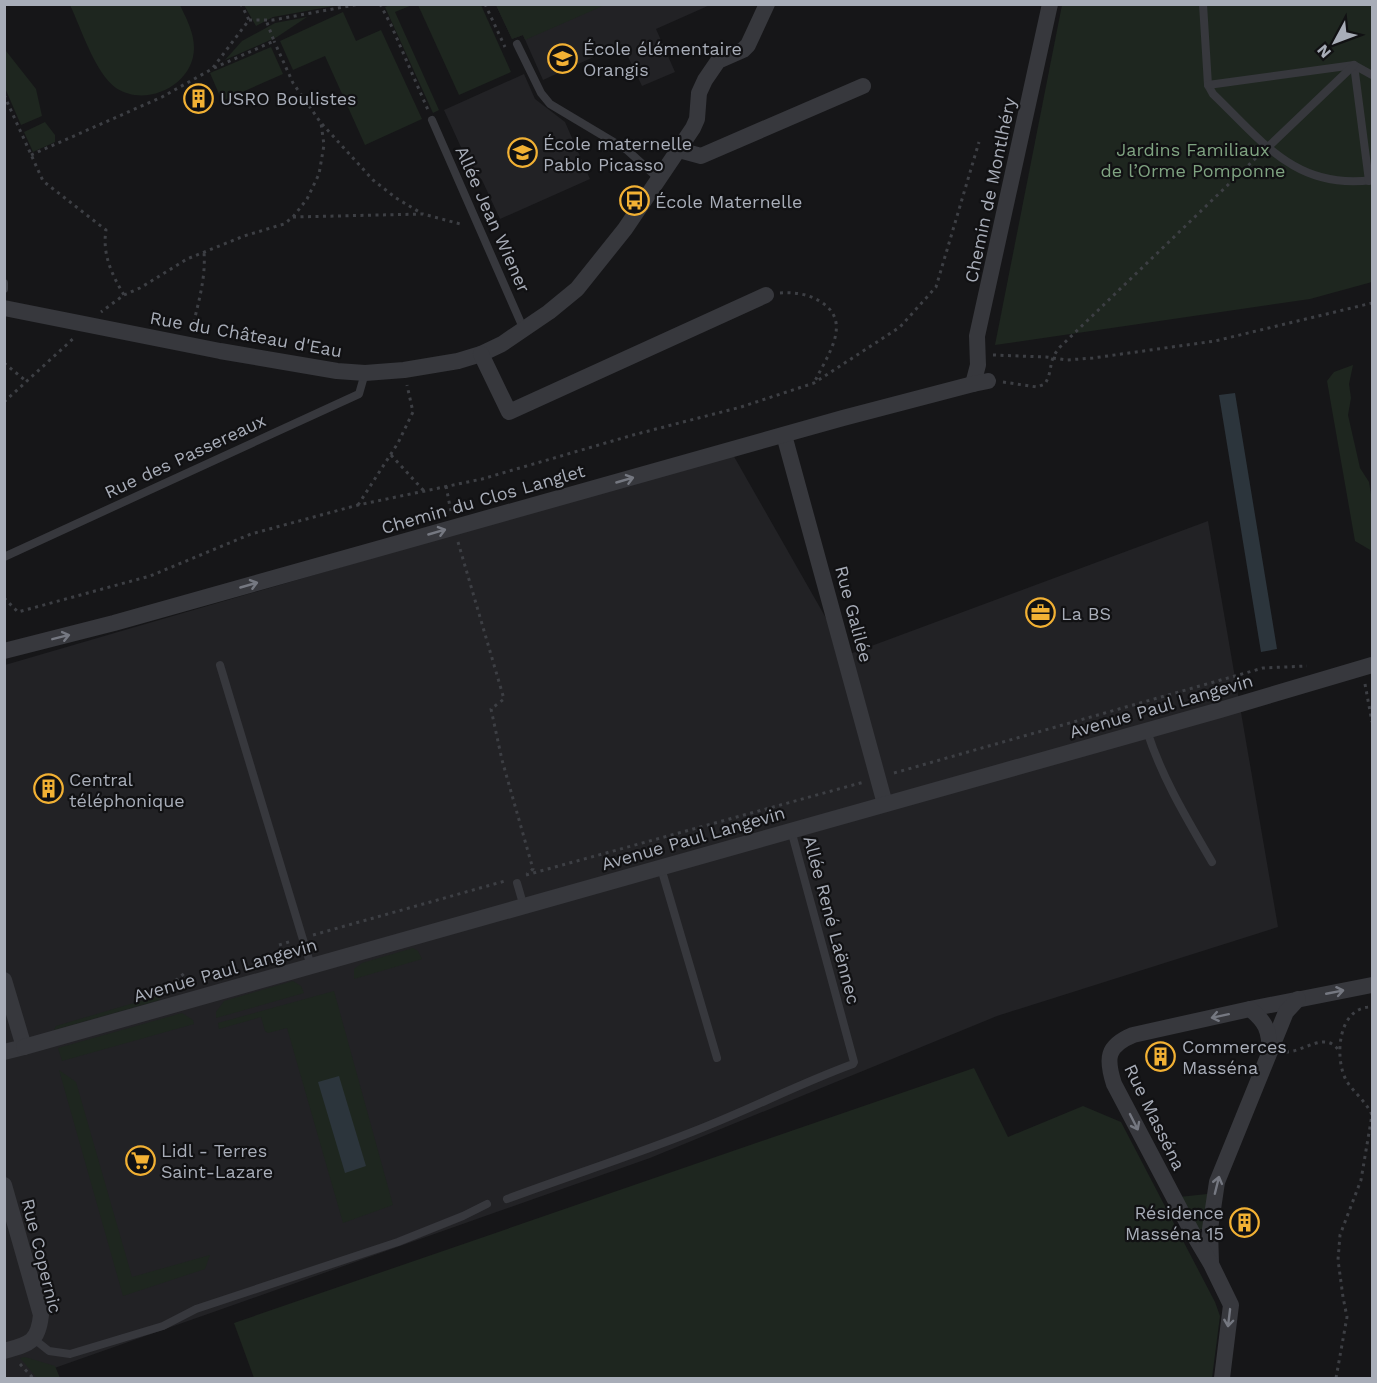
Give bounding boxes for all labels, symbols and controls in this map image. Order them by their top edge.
north arrow [1305,12,1365,72]
place label: École élémentaire Orangis [583,38,742,80]
text: N [1313,41,1335,62]
school or university icon: École élémentaire Orangis [546,42,578,74]
building icon: USRO Boulistes [183,82,215,114]
place label: USRO Boulistes [220,88,357,109]
street label: Chemin de Montlhéry [960,95,1020,285]
place label: École maternelle Pablo Picasso [543,133,692,175]
school or university icon: École maternelle Pablo Picasso [506,137,538,169]
park label: Jardins Familiaux de l’Orme Pomponne [1100,139,1286,181]
street label: Allée Jean Wiener [451,142,535,296]
bus stop icon: École Maternelle [618,185,650,217]
place label: École Maternelle [655,191,802,212]
street label: Rue du Château d'Eau [148,307,344,361]
street label: Rue des Passereaux [101,409,269,503]
street label: Chemin du Clos Langlet [379,460,588,538]
one-way arrow [615,474,634,485]
one-way arrow [427,526,446,537]
street label: Rue Galilée [831,563,877,665]
one-way arrow [239,579,258,590]
office icon: La BS [1024,597,1056,629]
place label: La BS [1061,603,1111,624]
one-way arrow [51,631,70,642]
street label: Avenue Paul Langevin [1067,670,1255,742]
place label: Central téléphonique [69,769,185,811]
building icon: Central téléphonique [32,773,64,805]
street label: Avenue Paul Langevin [599,802,787,874]
street label: Allée René Laënnec [799,833,865,1007]
street label: Avenue Paul Langevin [131,934,319,1006]
one-way arrow [1325,986,1345,997]
one-way arrow [1211,1011,1230,1022]
place label: Commerces Masséna [1182,1036,1287,1078]
building icon: Commerces Masséna [1145,1040,1177,1072]
street label: Rue Masséna [1120,1060,1190,1174]
one-way arrow [1129,1113,1140,1131]
place label: Lidl - Terres Saint-Lazare [161,1140,273,1182]
supermarket icon: Lidl - Terres Saint-Lazare [124,1144,156,1176]
one-way arrow [1212,1176,1224,1195]
street label: Rue Copernic [18,1196,66,1316]
place label: Résidence Masséna 15 [1125,1202,1224,1244]
building icon: Résidence Masséna 15 [1229,1206,1261,1238]
one-way arrow [1223,1307,1234,1327]

